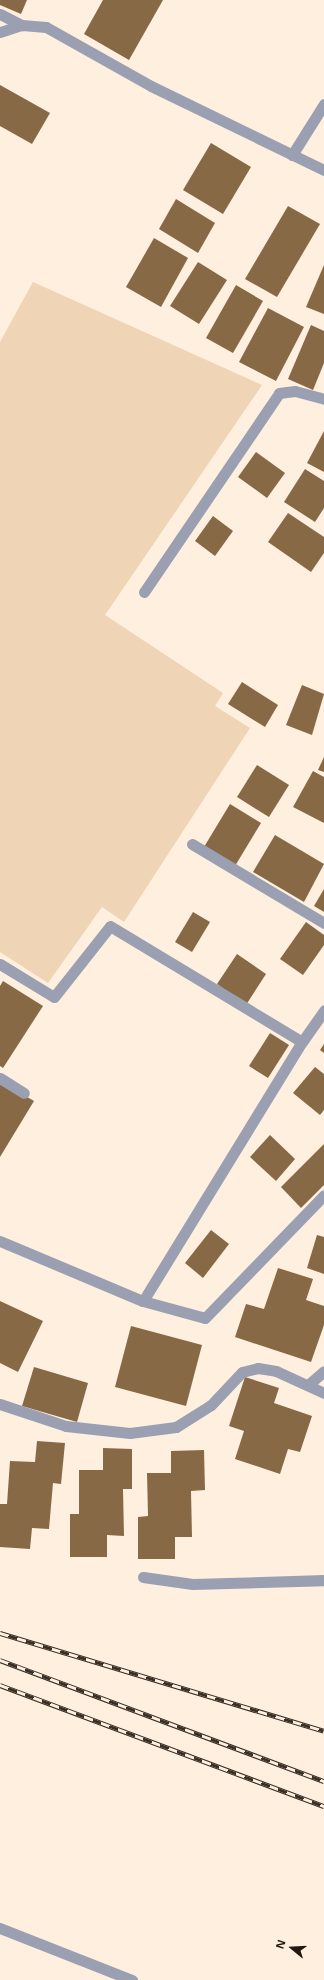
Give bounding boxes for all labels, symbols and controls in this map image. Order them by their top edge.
north arrow [272,1928,312,1968]
text: N [272,1938,289,1951]

